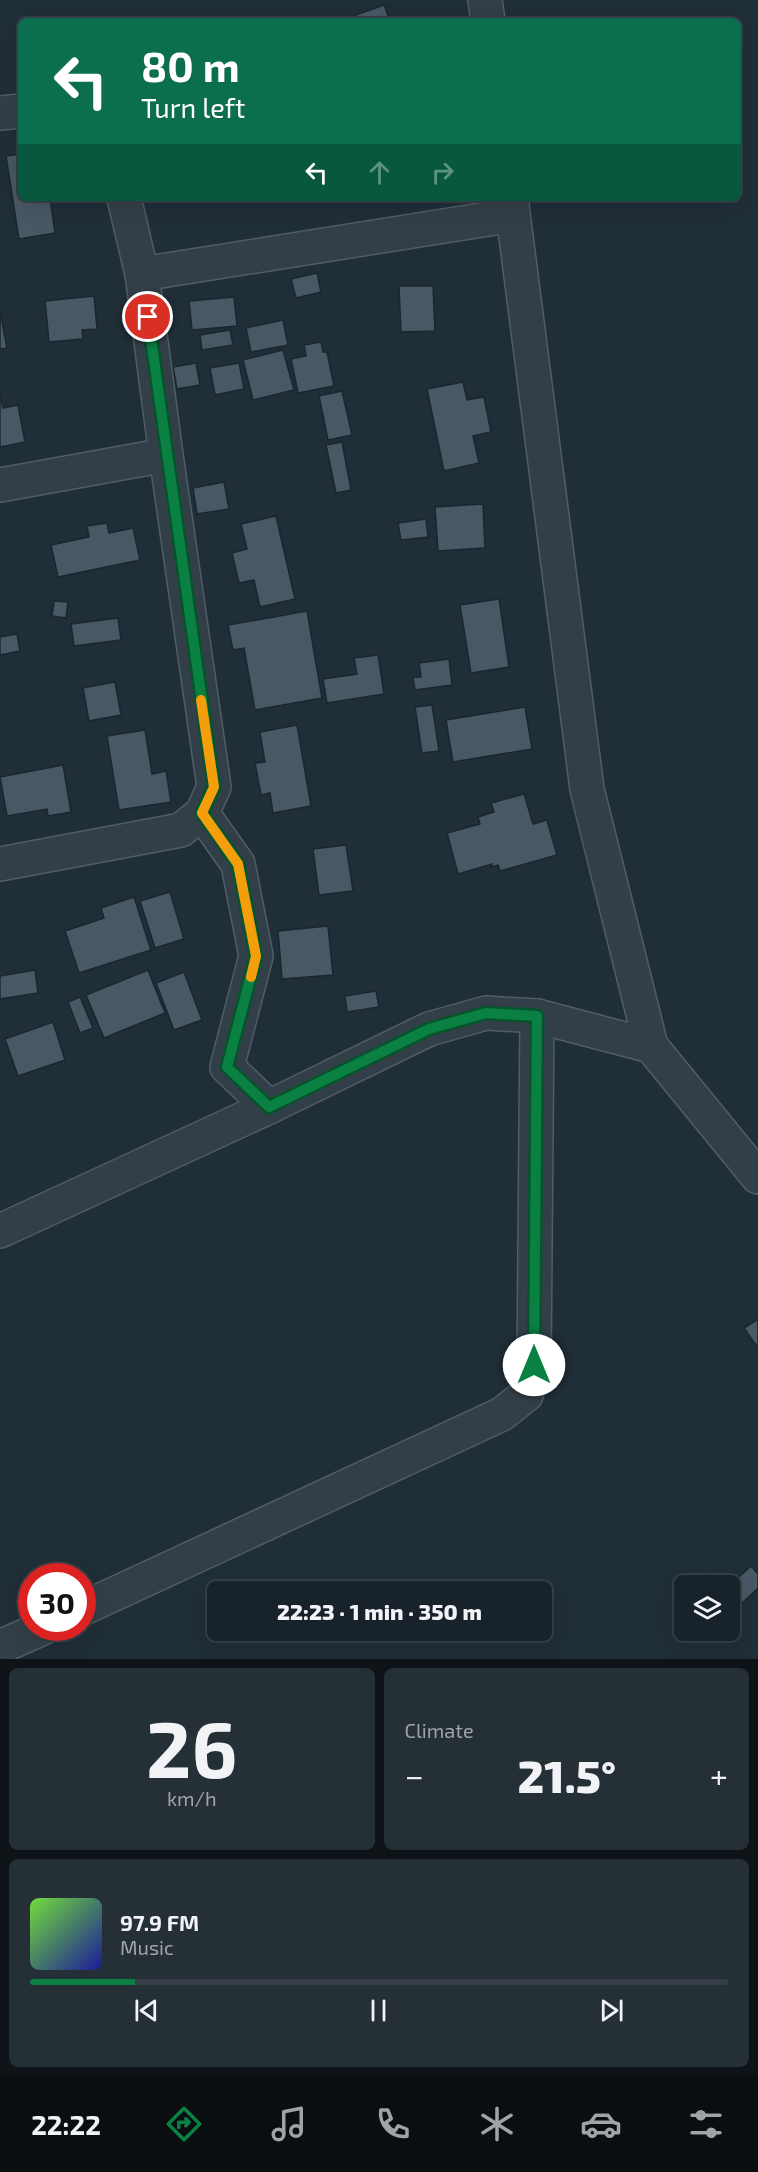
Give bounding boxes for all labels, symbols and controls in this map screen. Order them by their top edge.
text: 80 m [141,40,240,90]
icon: left [42,42,120,120]
text: Turn left [141,91,245,123]
icon: left [300,156,333,189]
icon: ahead [363,156,396,189]
icon: right [426,156,459,189]
pin [122,291,173,342]
icon: arrive [131,300,164,333]
position arrow [502,1333,566,1397]
speed limit sign: 30 [18,1563,96,1641]
map controls [674,1575,740,1641]
button: layers [674,1575,740,1641]
text: 22:23 · 1 min · 350 m [277,1598,482,1624]
text: 26 [146,1700,237,1794]
text: Climate [405,1718,474,1742]
text: 21.5° [518,1748,616,1802]
text: − [405,1755,424,1795]
text: + [710,1755,728,1795]
text: km/h [167,1786,217,1810]
text: 97.9 FM [120,1909,199,1935]
text: Music [120,1935,174,1959]
icon: previous [130,1994,163,2027]
icon: pause [362,1994,395,2027]
icon: next [595,1994,628,2027]
icon: directions [163,2103,205,2145]
icon: music [268,2103,310,2145]
icon: phone [372,2103,414,2145]
icon: climate [476,2103,518,2145]
icon: car [580,2103,622,2145]
icon: filters [685,2103,727,2145]
text: 22:22 [31,2108,101,2140]

